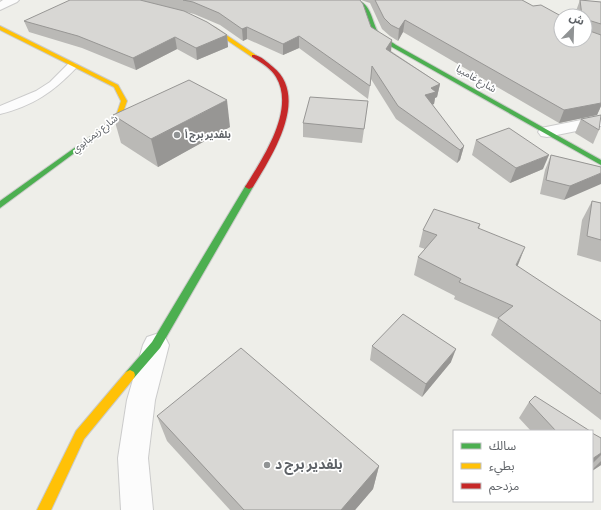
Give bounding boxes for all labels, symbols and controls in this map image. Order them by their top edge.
north arrow [553,8,593,48]
text: ش [567,11,586,28]
street label: شارع غامبيا [453,64,498,96]
street label: شارع زيمبابوي [70,113,121,157]
place label: بلفدير برج أ [185,129,231,143]
marker: بلفدير برج أ [172,130,182,140]
legend [453,430,593,502]
text: سالك [489,440,516,452]
place label: بلفدير برج د [275,458,343,475]
marker: بلفدير برج د [262,460,272,470]
text: بطيء [489,460,515,476]
text: مزدحم [489,480,519,495]

